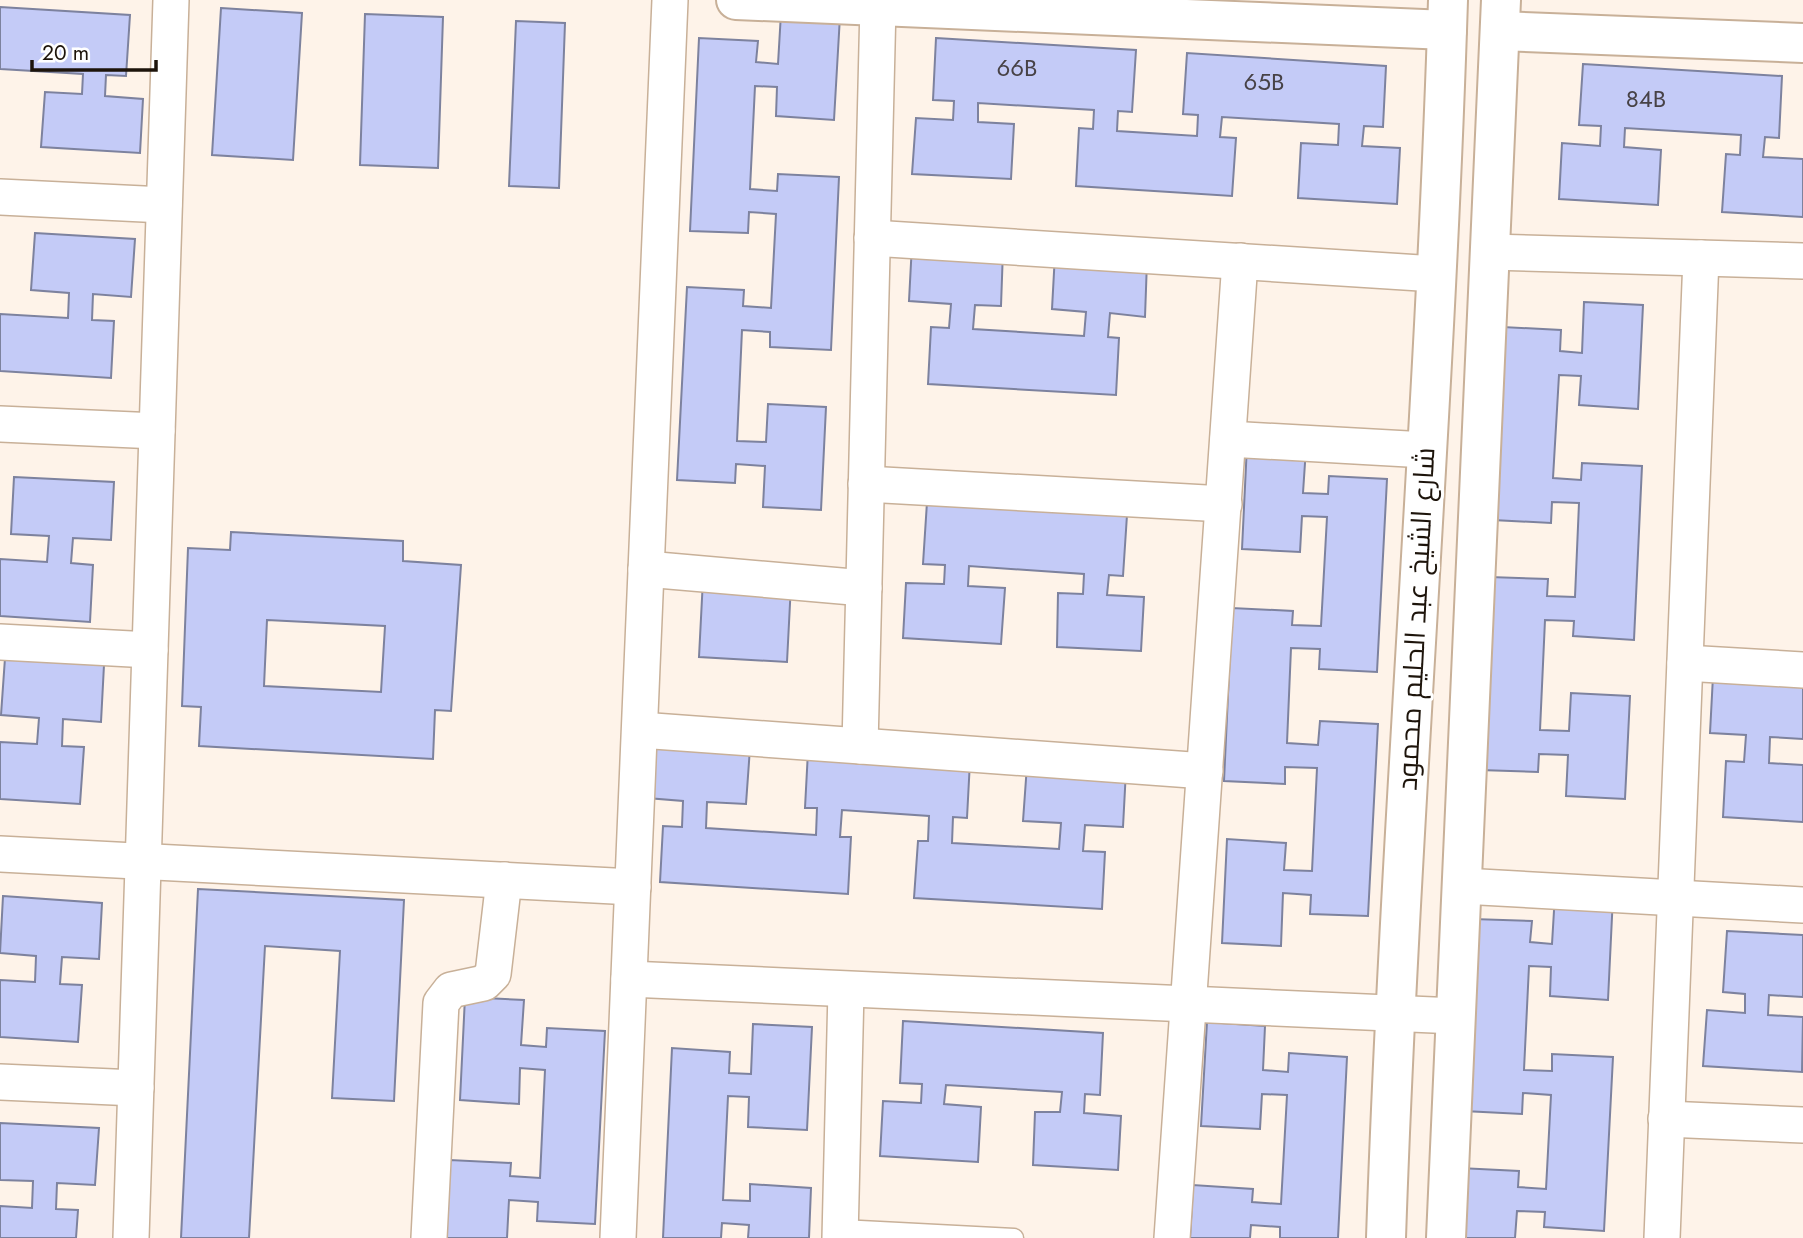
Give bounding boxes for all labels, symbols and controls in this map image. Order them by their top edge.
scale bar [32,28,156,72]
text: 20 m [42,38,89,68]
house number: 66B [996,50,1038,85]
house number: 65B [1244,64,1284,99]
house number: 84B [1626,81,1666,116]
street label: شارع الشيخ عبد الحليم محمود [1387,446,1445,792]

